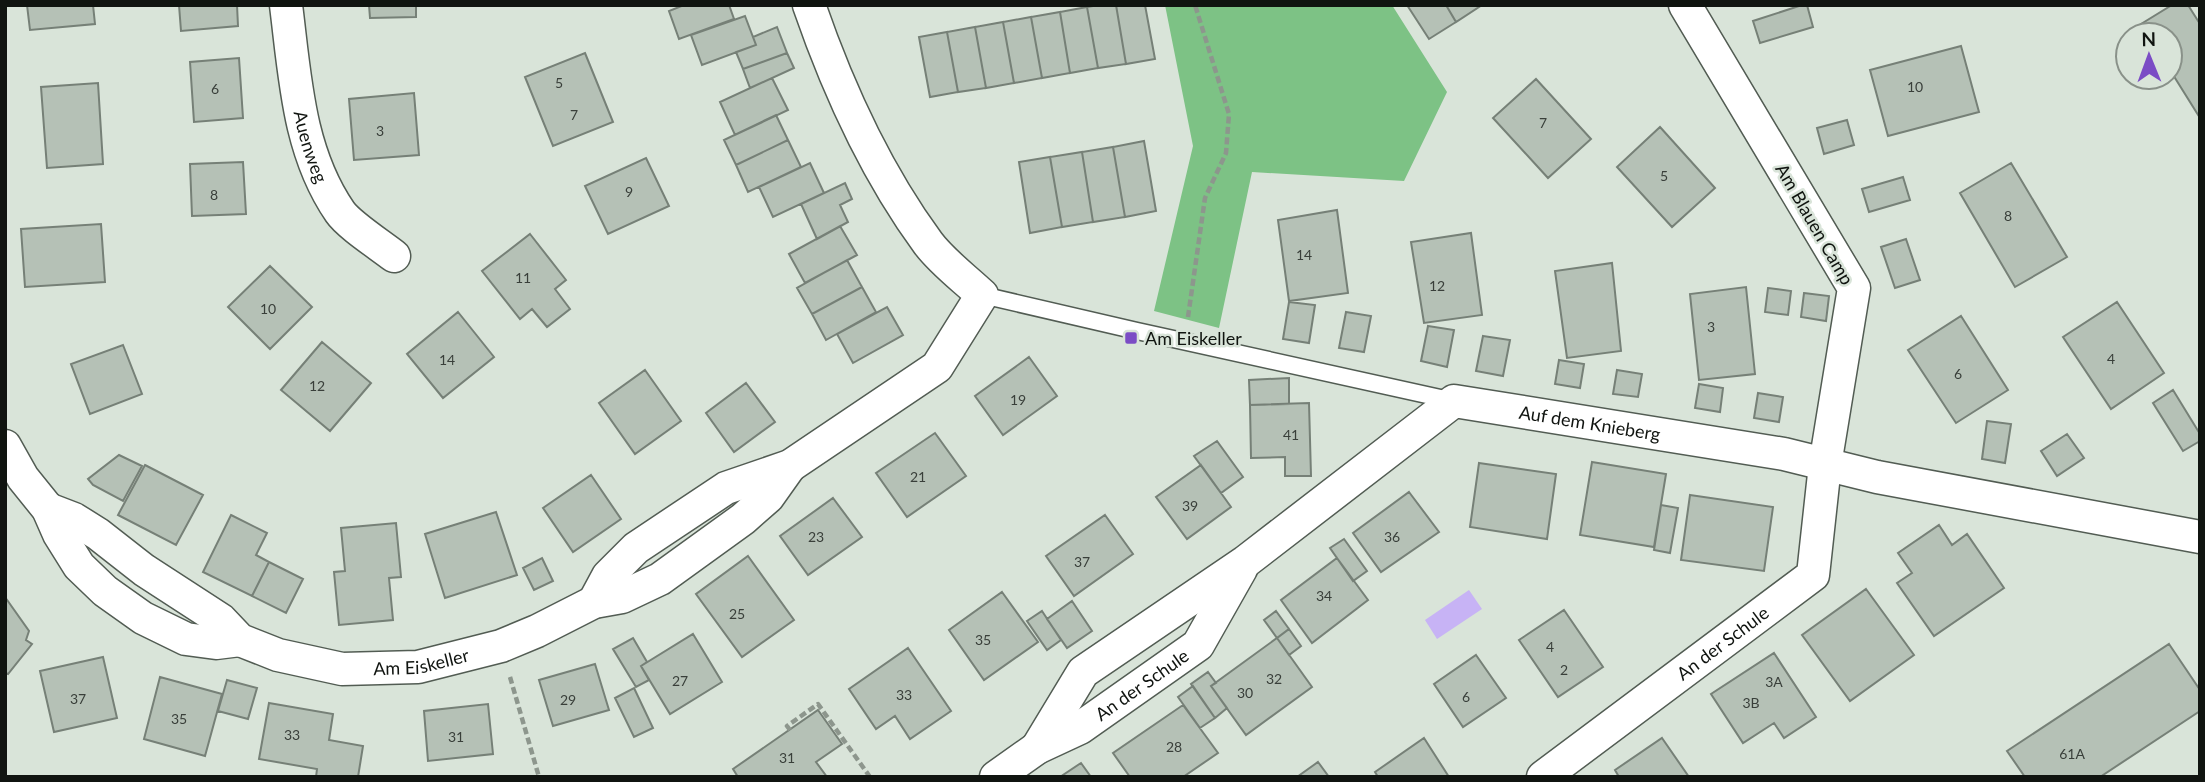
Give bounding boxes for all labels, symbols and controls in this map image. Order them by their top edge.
north arrow [2114,21,2184,91]
text: N [2141,27,2156,50]
house number: 5 [555,74,563,91]
house number: 10 [1907,78,1923,95]
house number: 6 [211,80,219,97]
house number: 7 [570,106,578,123]
street label: Auenweg [290,109,333,186]
house number: 7 [1539,114,1547,131]
house number: 3 [376,122,384,139]
street label: Am Blauen Camp [1771,159,1859,289]
house number: 5 [1660,167,1668,184]
house number: 9 [625,183,633,200]
house number: 8 [210,186,218,203]
house number: 8 [2004,207,2012,224]
house number: 14 [1296,246,1312,263]
house number: 11 [515,269,531,286]
house number: 12 [1429,277,1445,294]
house number: 10 [260,300,276,317]
house number: 3 [1707,318,1715,335]
place label: Am Eiskeller [1145,327,1242,349]
marker: Am Eiskeller [1123,330,1139,346]
house number: 4 [2107,350,2115,367]
house number: 14 [439,351,455,368]
house number: 6 [1954,365,1962,382]
house number: 12 [309,377,325,394]
house number: 19 [1010,391,1026,408]
street label: Auf dem Knieberg [1518,401,1662,445]
house number: 41 [1283,426,1299,443]
house number: 21 [910,468,926,485]
house number: 39 [1182,497,1198,514]
house number: 23 [808,528,824,545]
house number: 36 [1384,528,1400,545]
house number: 37 [1074,553,1090,570]
house number: 34 [1316,587,1332,604]
street label: An der Schule [1672,601,1773,684]
house number: 25 [729,605,745,622]
house number: 35 [975,631,991,648]
house number: 4 [1546,638,1554,655]
street label: Am Eiskeller [373,643,472,679]
street label: An der Schule [1091,644,1193,725]
house number: 2 [1560,661,1568,678]
house number: 32 [1266,670,1282,687]
house number: 27 [672,672,688,689]
house number: 3A [1765,673,1783,690]
house number: 30 [1237,684,1253,701]
house number: 33 [896,686,912,703]
house number: 6 [1462,688,1470,705]
house number: 37 [70,690,86,707]
house number: 29 [560,691,576,708]
house number: 3B [1742,694,1760,711]
house number: 35 [171,710,187,727]
house number: 33 [284,726,300,743]
house number: 31 [448,728,464,745]
house number: 28 [1166,738,1182,755]
house number: 61A [2059,745,2085,762]
house number: 31 [779,749,795,766]

